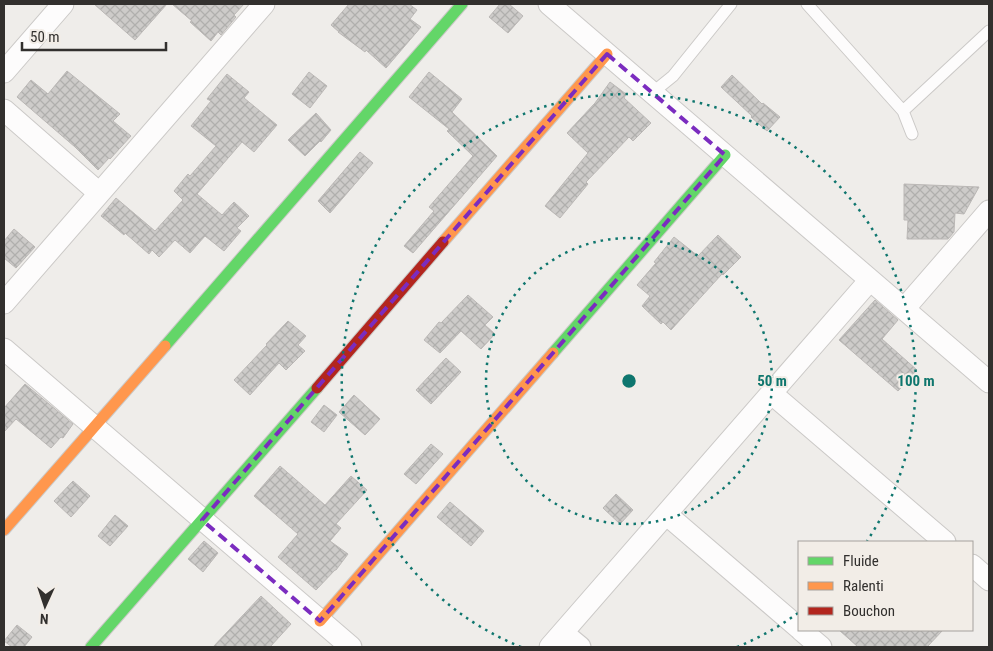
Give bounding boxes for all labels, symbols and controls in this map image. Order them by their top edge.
scale bar [22,20,166,52]
text: 50 m [30,28,60,46]
centre of rings [620,372,638,390]
text: 50 m [757,372,787,390]
text: 100 m [897,372,935,390]
legend [798,541,973,631]
text: Fluide [843,552,879,570]
text: Ralenti [843,577,884,595]
north arrow [20,581,70,631]
text: Bouchon [843,602,895,620]
text: N [40,611,49,627]

